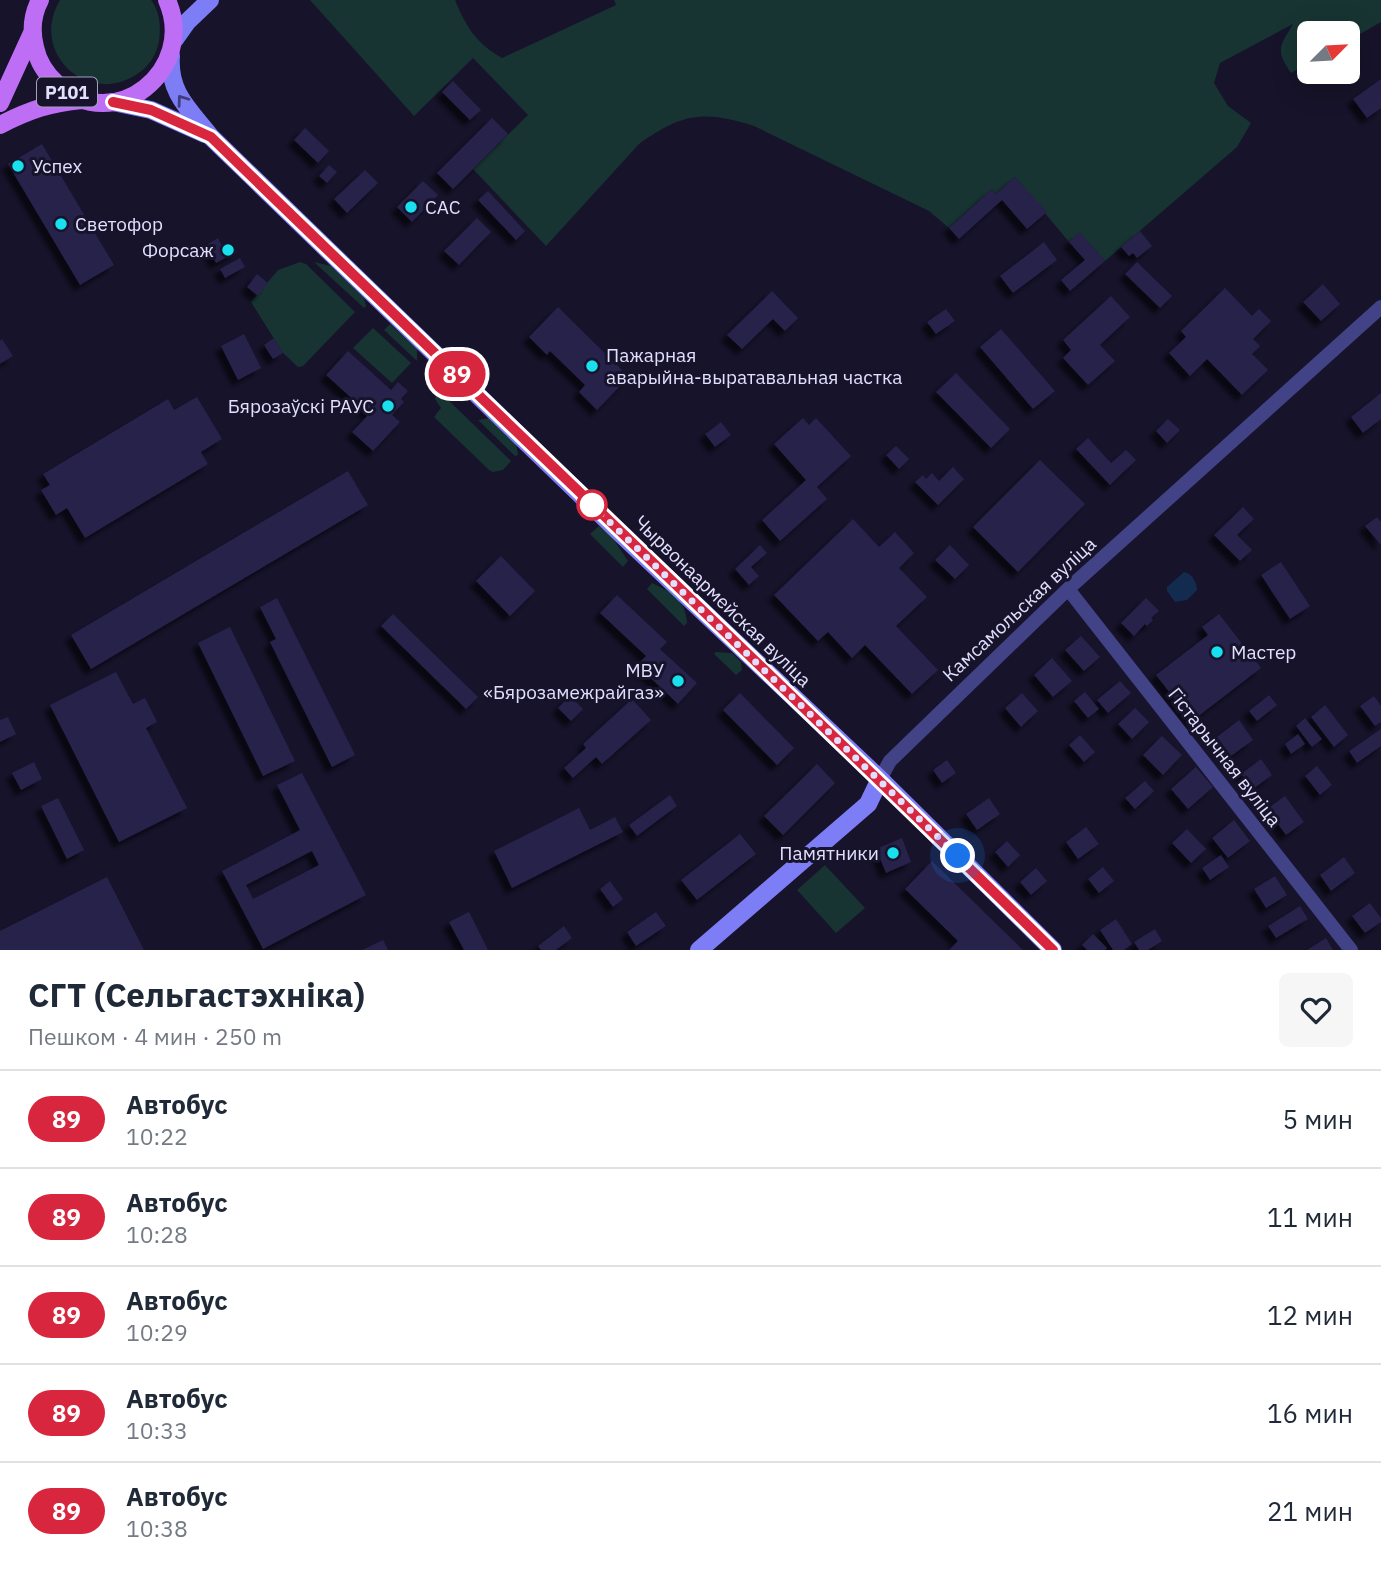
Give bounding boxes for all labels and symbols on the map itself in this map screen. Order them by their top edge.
north arrow [1297,21,1360,84]
road number: Р101 [37,78,97,106]
one-way arrow [178,95,190,108]
place label: Успех [32,154,83,178]
marker: Успех [10,158,26,174]
place label: САС [425,195,461,219]
marker: САС [403,199,419,215]
place label: Светофор [75,212,163,236]
marker: Светофор [53,216,69,232]
place label: Форсаж [142,238,214,262]
marker: Форсаж [220,242,236,258]
place label: Пажарная аварыйна-выратавальная частка [606,343,902,389]
line badge: 89 [426,351,489,397]
marker: Пажарная аварыйна-выратавальная частка [584,358,600,374]
place label: Бярозаўскі РАУС [228,394,374,418]
marker: Бярозаўскі РАУС [380,398,396,414]
unlabelled marker [577,490,607,520]
street label: Чырвонаармейская вуліца [629,510,817,692]
street label: Камсамольская вуліца [937,532,1101,686]
place label: Мастер [1231,640,1296,664]
marker: Мастер [1209,644,1225,660]
place label: МВУ «Бярозамежрайгаз» [483,658,664,704]
marker: МВУ «Бярозамежрайгаз» [670,673,686,689]
street label: Гістарычная вуліца [1163,683,1287,831]
your location [940,838,975,873]
place label: Памятники [779,841,879,865]
marker: Памятники [885,845,901,861]

